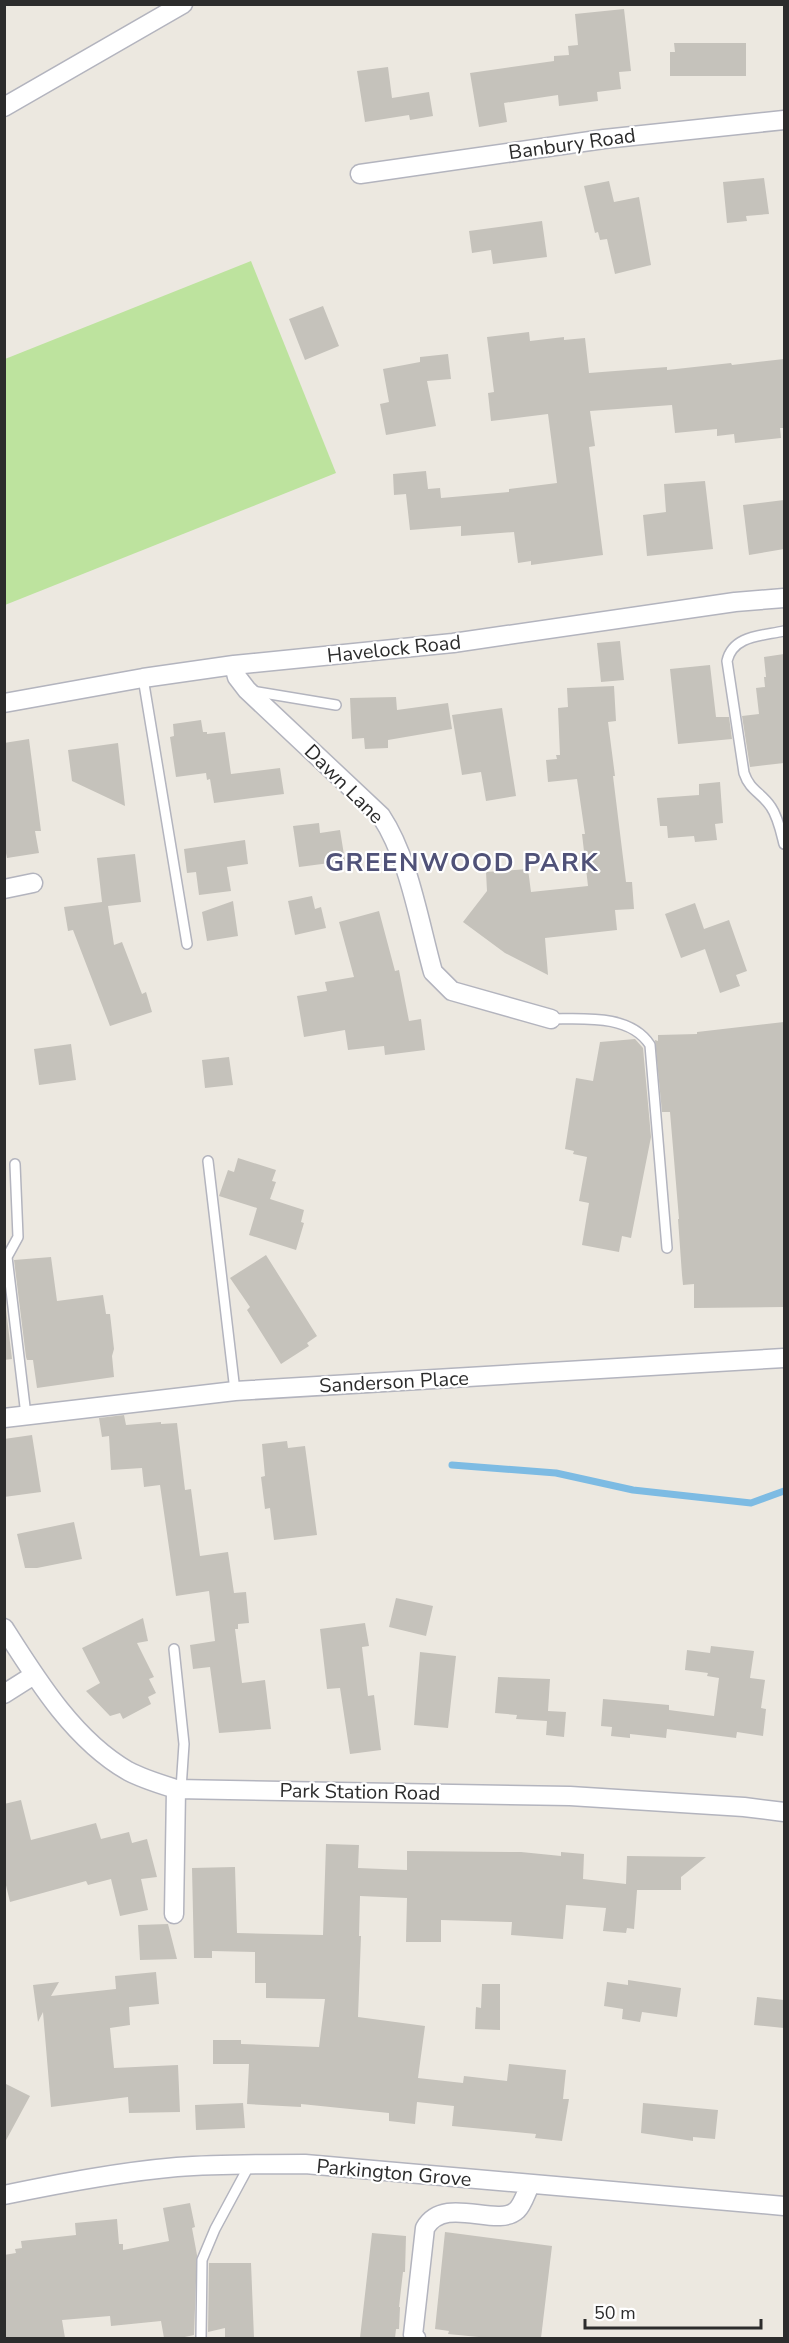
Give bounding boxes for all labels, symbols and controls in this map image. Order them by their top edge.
street label: Banbury Road [507,122,637,166]
street label: Havelock Road [326,629,462,669]
street label: Dawn Lane [298,738,390,830]
district label: GREENWOOD PARK [325,845,599,880]
street label: Sanderson Place [319,1365,469,1399]
street label: Park Station Road [279,1777,441,1807]
street label: Parkington Grove [315,2153,473,2193]
scale bar [585,2292,760,2330]
text: 50 m [594,2301,636,2325]

